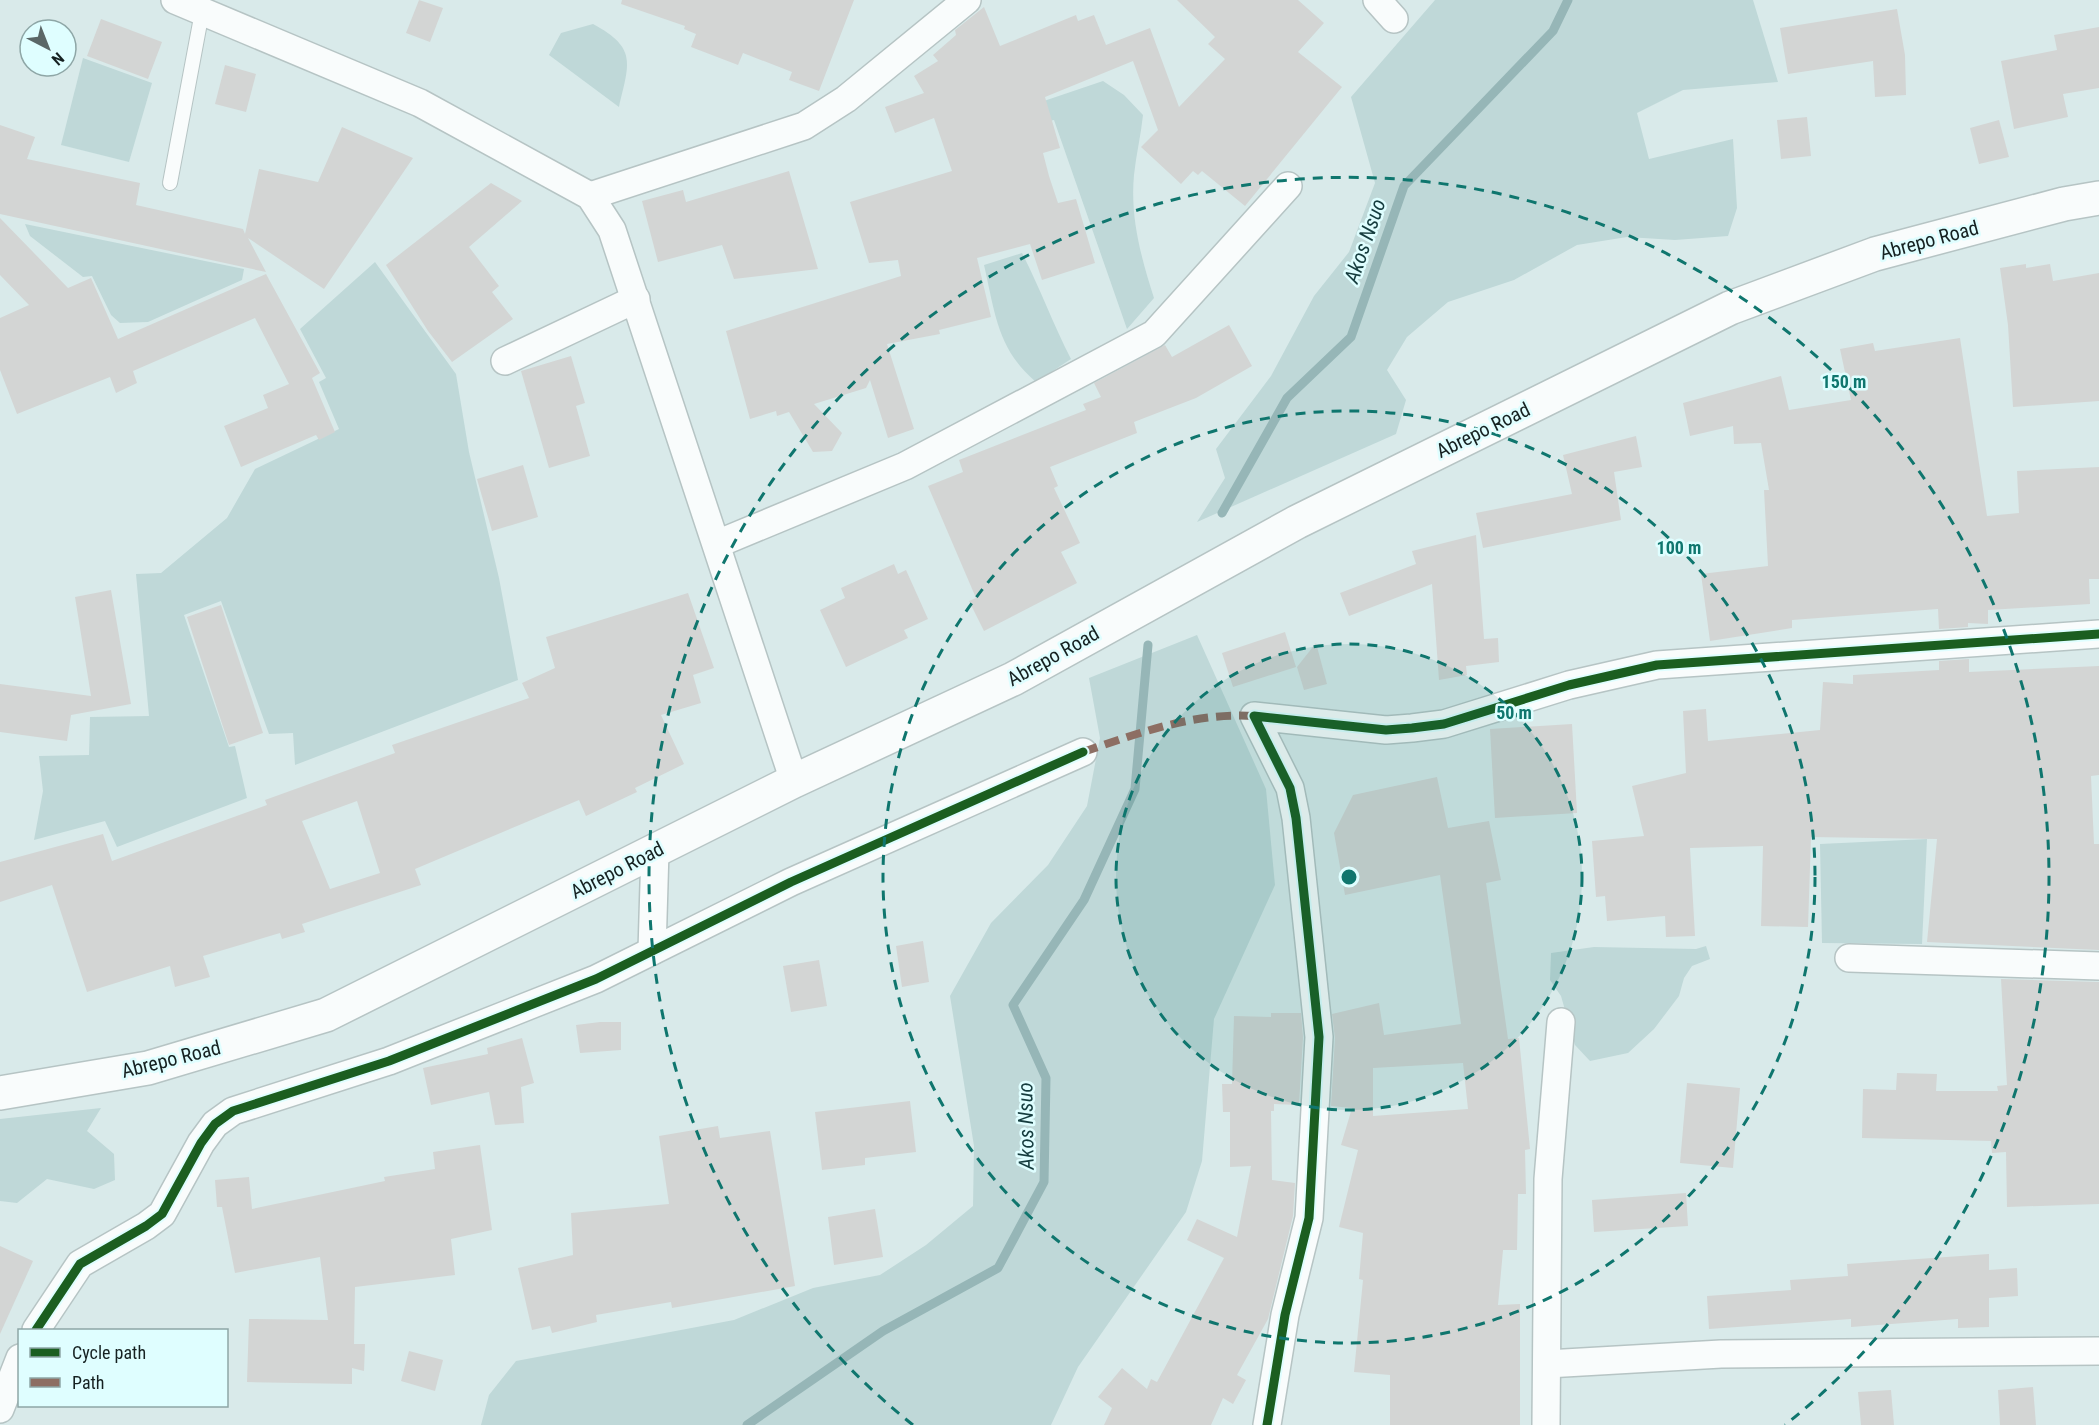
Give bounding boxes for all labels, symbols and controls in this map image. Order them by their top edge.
north arrow [18,18,78,78]
text: N [48,48,68,69]
water label: Akos Nsuo [1339,196,1391,287]
street label: Abrepo Road [1877,215,1981,265]
text: 150 m [1822,371,1866,392]
street label: Abrepo Road [1432,397,1534,463]
text: 100 m [1657,537,1701,558]
street label: Abrepo Road [1003,621,1103,691]
text: 50 m [1496,702,1532,723]
street label: Abrepo Road [566,836,668,904]
centre of rings [1339,867,1359,887]
street label: Abrepo Road [119,1035,223,1083]
water label: Akos Nsuo [1013,1082,1039,1171]
legend [18,1329,228,1407]
text: Cycle path [72,1342,146,1363]
text: Path [72,1372,105,1393]

